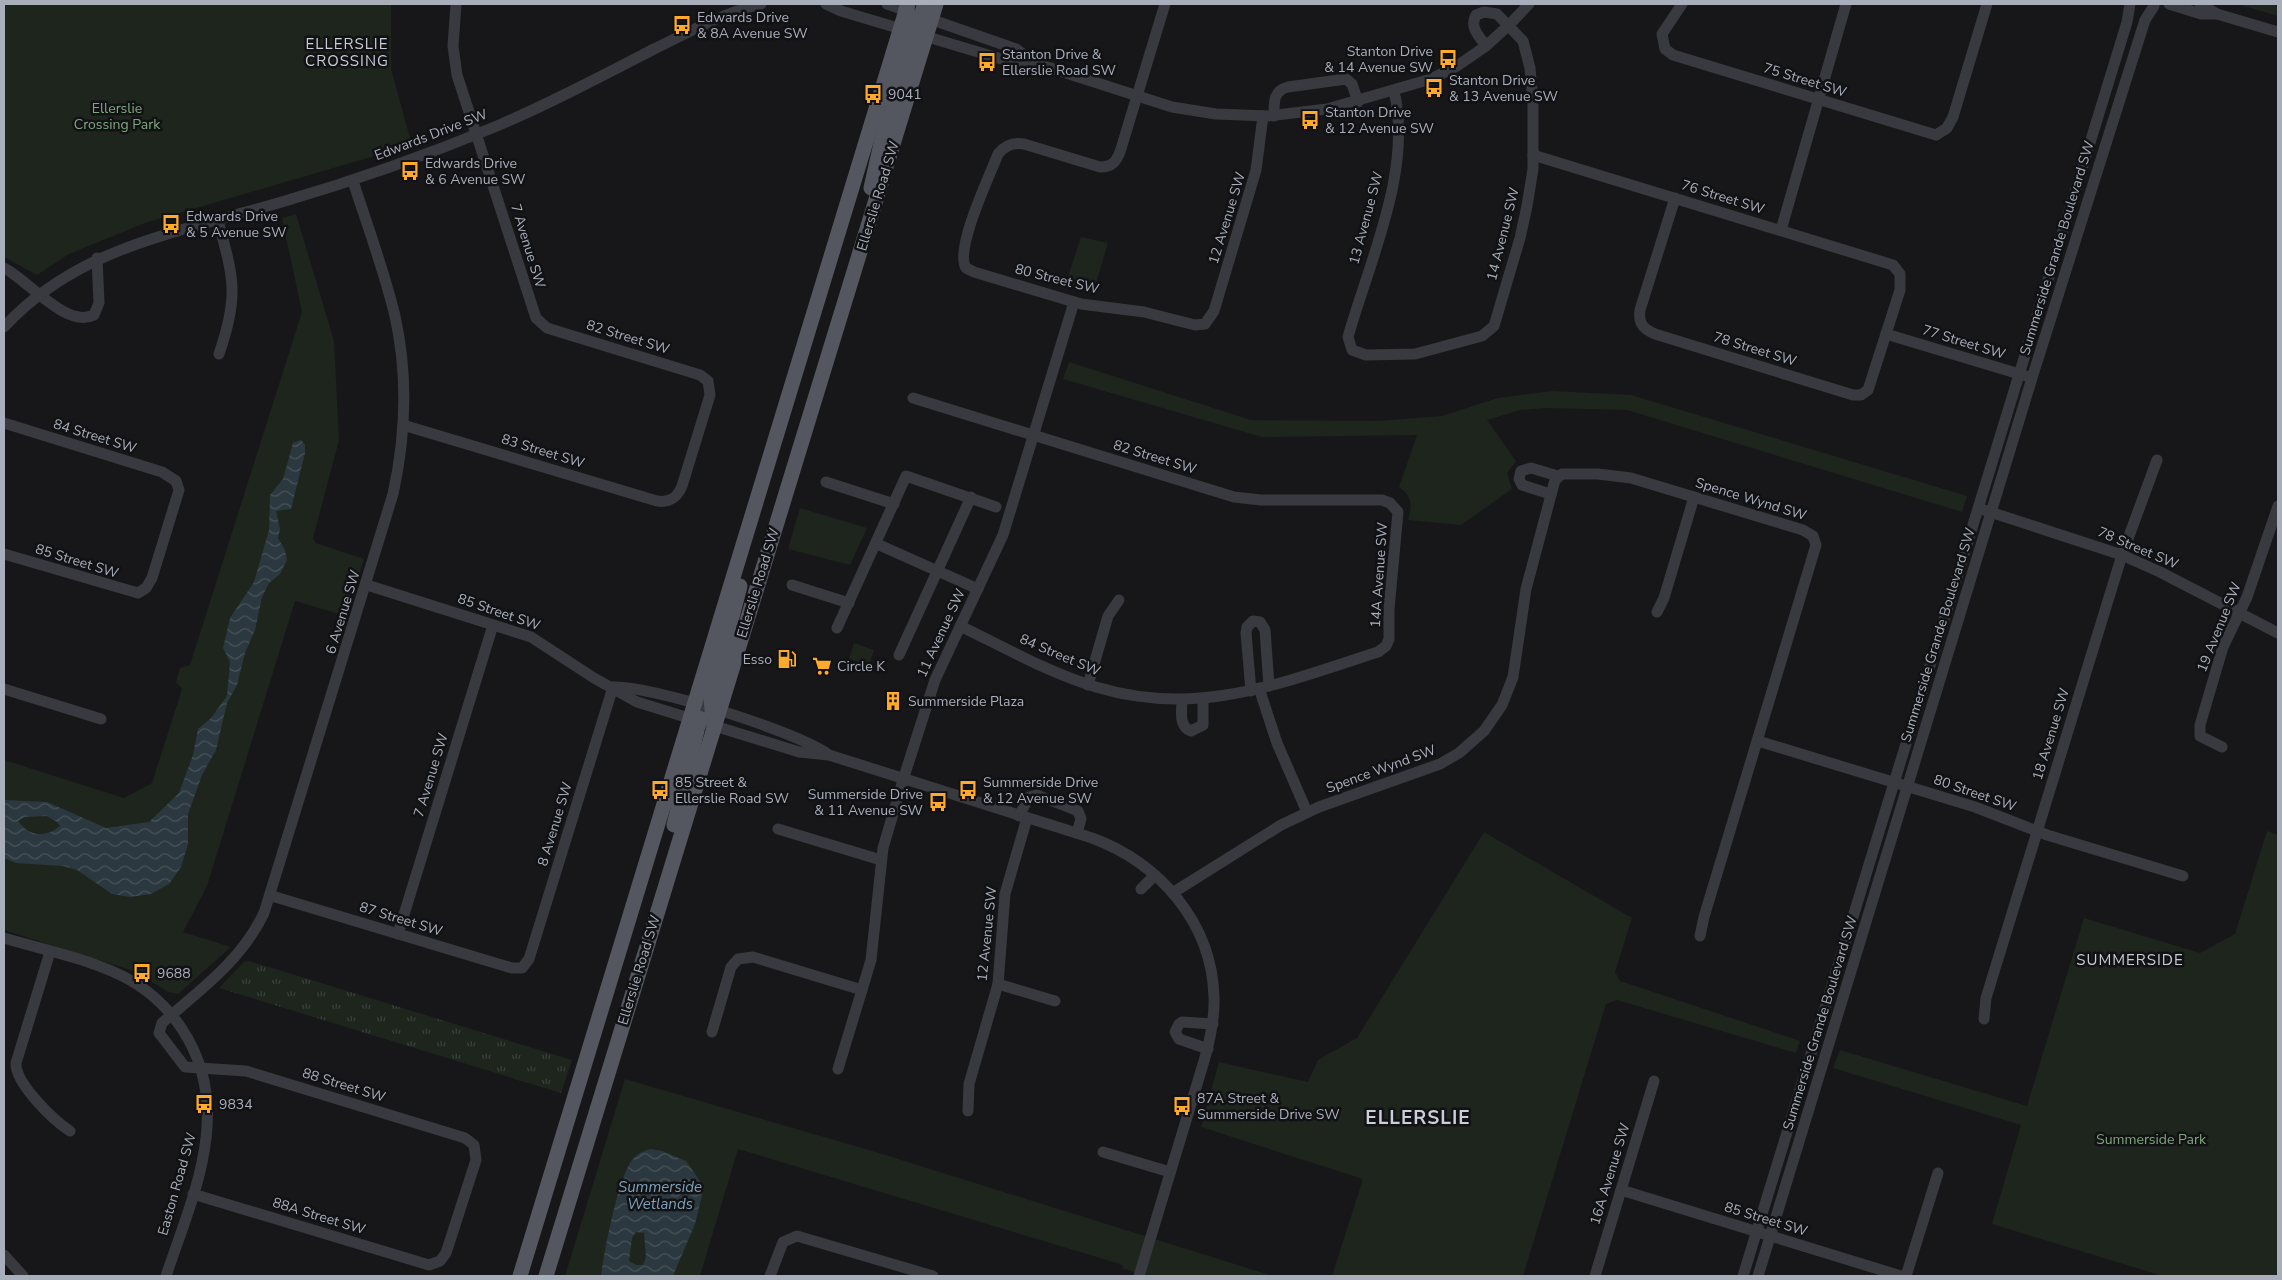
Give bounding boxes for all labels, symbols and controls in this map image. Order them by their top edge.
place label: Edwards Drive & 8A Avenue SW [697,8,808,43]
bus stop icon: Edwards Drive & 8A Avenue SW [671,14,693,36]
district label: ELLERSLIE CROSSING [305,34,389,71]
place label: Stanton Drive & 14 Avenue SW [1324,42,1434,77]
place label: Stanton Drive & Ellerslie Road SW [1002,45,1117,80]
bus stop icon: Stanton Drive & 14 Avenue SW [1437,48,1459,70]
bus stop icon: Stanton Drive & Ellerslie Road SW [976,51,998,73]
street label: 75 Street SW [1761,58,1849,102]
place label: Stanton Drive & 13 Avenue SW [1449,71,1558,106]
bus stop icon: Stanton Drive & 13 Avenue SW [1423,77,1445,99]
bus stop icon: 9041 [862,83,884,105]
place label: 9041 [888,85,922,104]
park label: Ellerslie Crossing Park [74,99,161,134]
place label: Stanton Drive & 12 Avenue SW [1325,103,1434,138]
street label: Edwards Drive SW [372,105,491,165]
bus stop icon: Stanton Drive & 12 Avenue SW [1299,109,1321,131]
street label: Ellerslie Road SW [852,138,904,253]
street label: Summerside Grande Boulevard SW [2015,138,2099,358]
place label: Edwards Drive & 6 Avenue SW [425,154,526,189]
bus stop icon: Edwards Drive & 6 Avenue SW [399,160,421,182]
street label: 12 Avenue SW [1204,169,1250,266]
street label: 13 Avenue SW [1344,169,1388,267]
street label: 76 Street SW [1679,175,1767,219]
street label: 14 Avenue SW [1482,185,1524,283]
street label: 7 Avenue SW [506,202,550,291]
place label: Edwards Drive & 5 Avenue SW [186,207,287,242]
bus stop icon: Edwards Drive & 5 Avenue SW [160,213,182,235]
street label: 80 Street SW [1013,259,1102,299]
street label: 82 Street SW [584,315,672,359]
street label: 77 Street SW [1920,320,2008,364]
street label: 78 Street SW [1711,327,1799,371]
street label: 84 Street SW [51,414,139,458]
street label: 83 Street SW [499,429,587,473]
street label: 82 Street SW [1111,435,1199,479]
street label: Spence Wynd SW [1693,473,1809,525]
street label: 14A Avenue SW [1366,521,1392,628]
street label: 78 Street SW [2095,522,2182,574]
street label: Ellerslie Road SW [732,525,784,640]
street label: Summerside Grande Boulevard SW [1896,525,1980,745]
street label: 85 Street SW [33,539,121,583]
street label: 6 Avenue SW [321,567,365,656]
street label: 19 Avenue SW [2192,579,2246,675]
street label: 11 Avenue SW [912,585,970,680]
street label: 85 Street SW [455,589,543,635]
street label: 84 Street SW [1017,629,1104,681]
fuel station icon: Esso [776,648,798,670]
place label: Esso [743,650,772,669]
supermarket icon: Circle K [811,655,833,677]
place label: Circle K [837,657,885,676]
street label: 18 Avenue SW [2028,685,2074,782]
building icon: Summerside Plaza [882,690,904,712]
place label: Summerside Plaza [908,692,1024,711]
street label: 7 Avenue SW [409,730,453,819]
street label: Spence Wynd SW [1324,740,1439,798]
street label: 80 Street SW [1931,770,2019,816]
place label: 85 Street & Ellerslie Road SW [675,773,790,808]
place label: Summerside Drive & 12 Avenue SW [983,773,1098,808]
street label: 8 Avenue SW [533,779,577,868]
bus stop icon: 85 Street & Ellerslie Road SW [649,779,671,801]
bus stop icon: Summerside Drive & 12 Avenue SW [957,779,979,801]
place label: Summerside Drive & 11 Avenue SW [808,785,924,820]
bus stop icon: Summerside Drive & 11 Avenue SW [927,791,949,813]
street label: 12 Avenue SW [973,885,1002,982]
street label: 87 Street SW [357,897,445,941]
street label: Ellerslie Road SW [613,912,665,1027]
street label: Summerside Grande Boulevard SW [1778,913,1862,1133]
district label: SUMMERSIDE [2076,950,2184,970]
bus stop icon: 9688 [131,962,153,984]
place label: 9688 [157,964,191,983]
street label: 88 Street SW [300,1063,388,1107]
place label: 87A Street & Summerside Drive SW [1197,1089,1340,1124]
bus stop icon: 9834 [193,1093,215,1115]
place label: 9834 [219,1095,253,1114]
bus stop icon: 87A Street & Summerside Drive SW [1171,1095,1193,1117]
district label: ELLERSLIE [1365,1105,1471,1131]
street label: 16A Avenue SW [1585,1120,1635,1227]
street label: Easton Road SW [153,1130,201,1238]
park label: Summerside Park [2096,1130,2207,1149]
water label: Summerside Wetlands [618,1177,702,1214]
street label: 88A Street SW [270,1193,368,1239]
street label: 85 Street SW [1722,1197,1810,1241]

